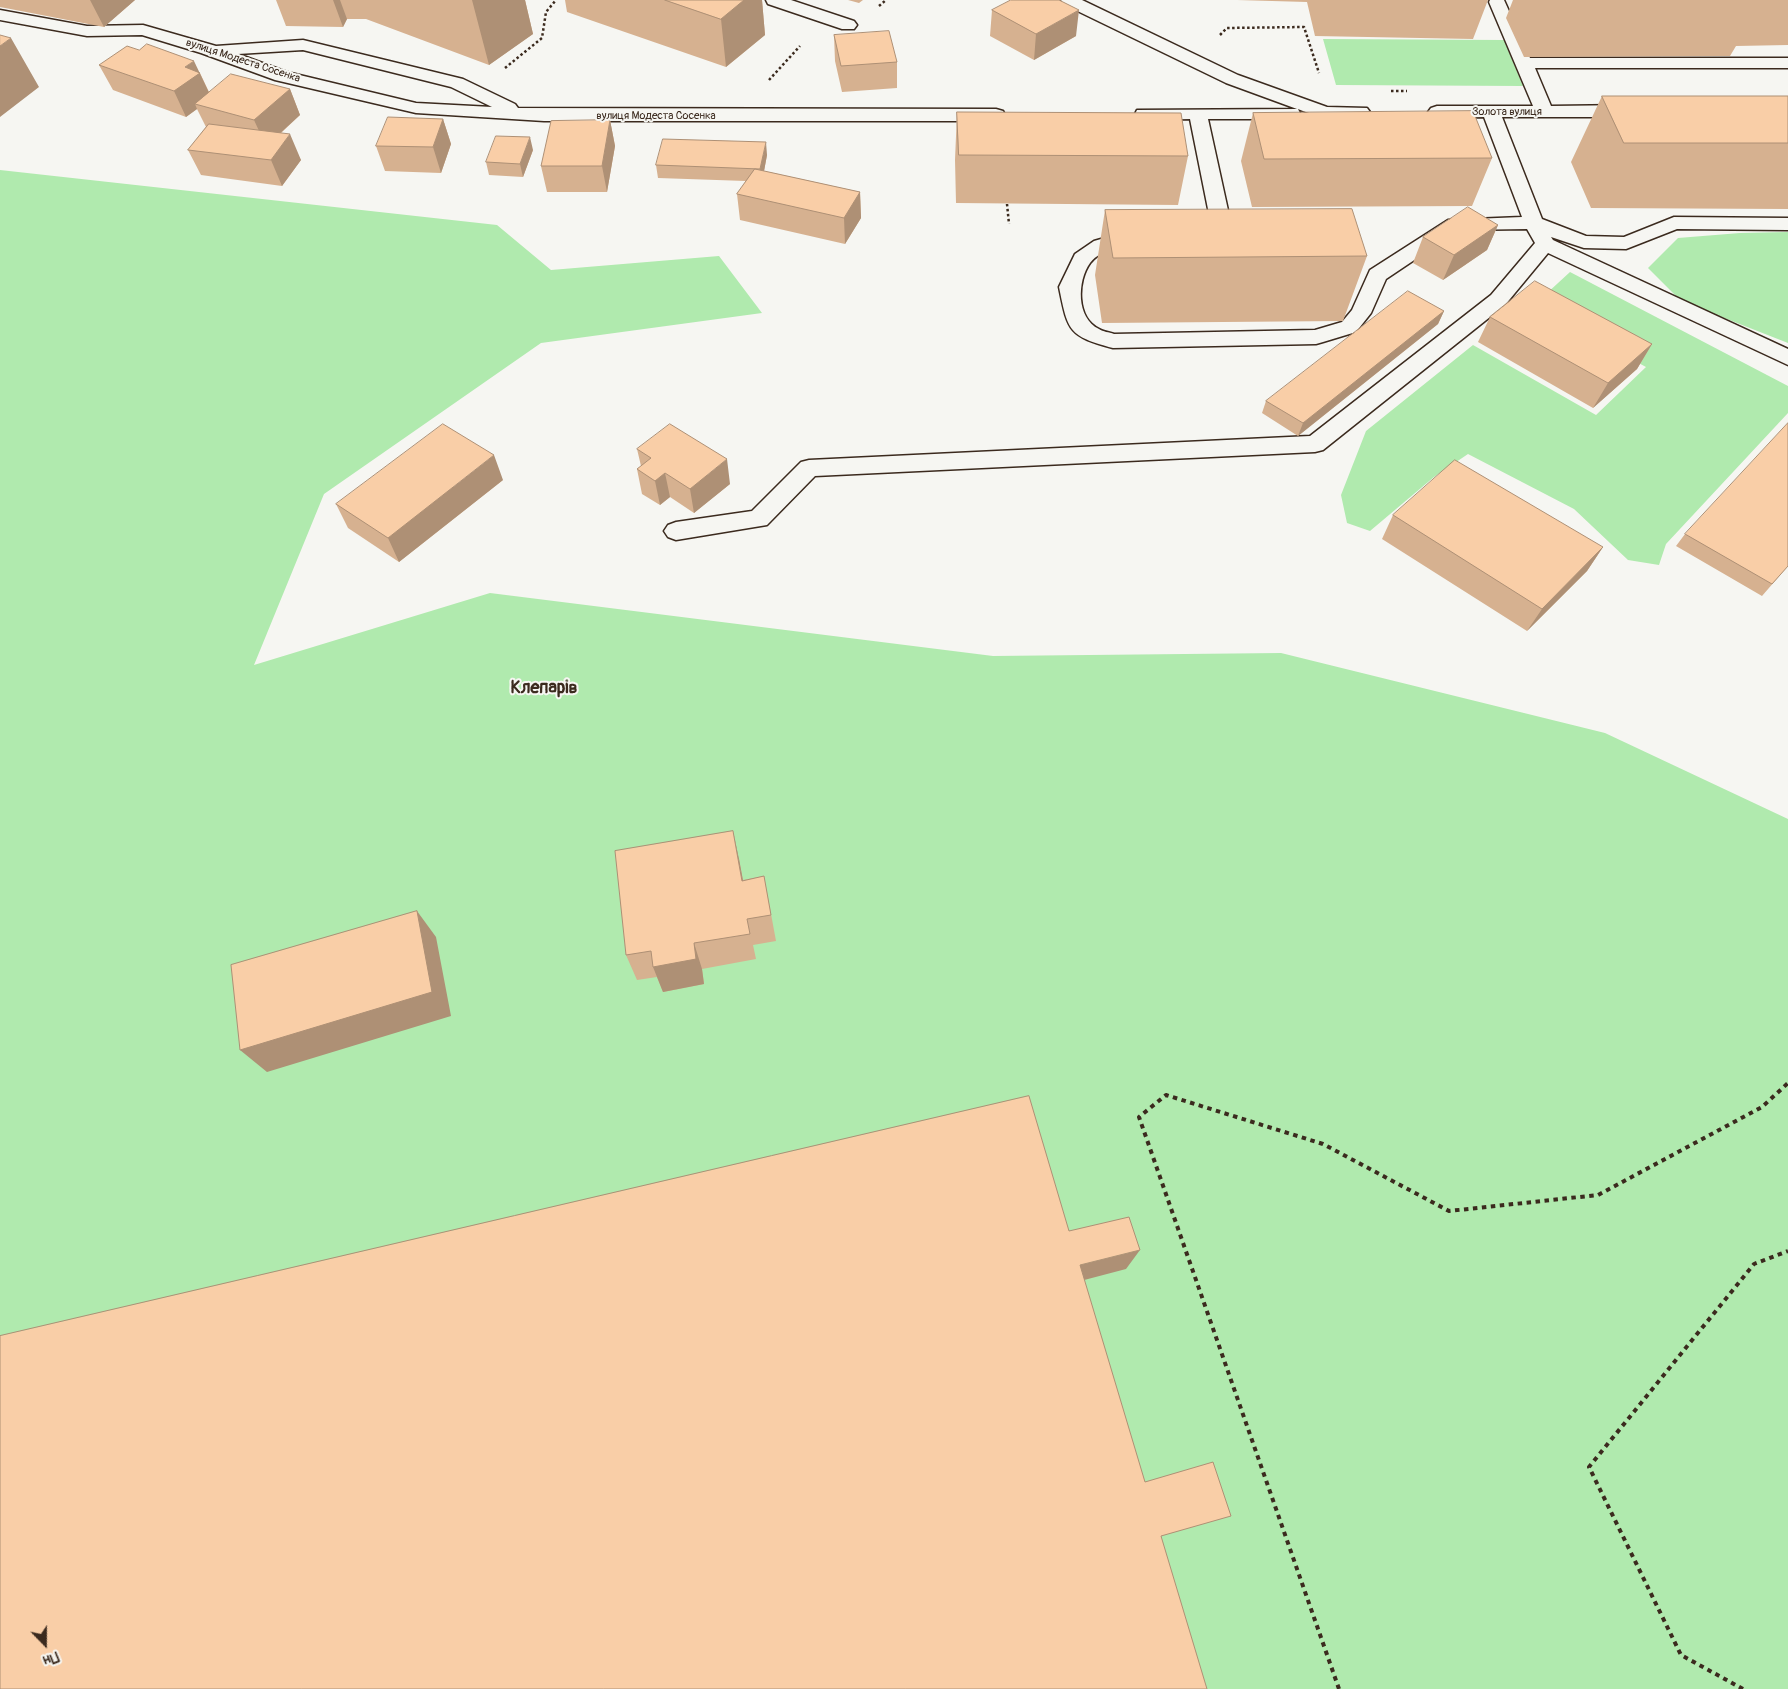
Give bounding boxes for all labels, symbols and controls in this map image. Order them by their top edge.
street label: вулиця Модеста Сосенка [184,36,302,86]
street label: Золота вулиця [1472,105,1542,119]
street label: вулиця Модеста Сосенка [596,109,716,123]
district label: Клепарів [511,677,577,699]
north arrow [20,1619,70,1669]
text: Пн [40,1648,61,1669]

